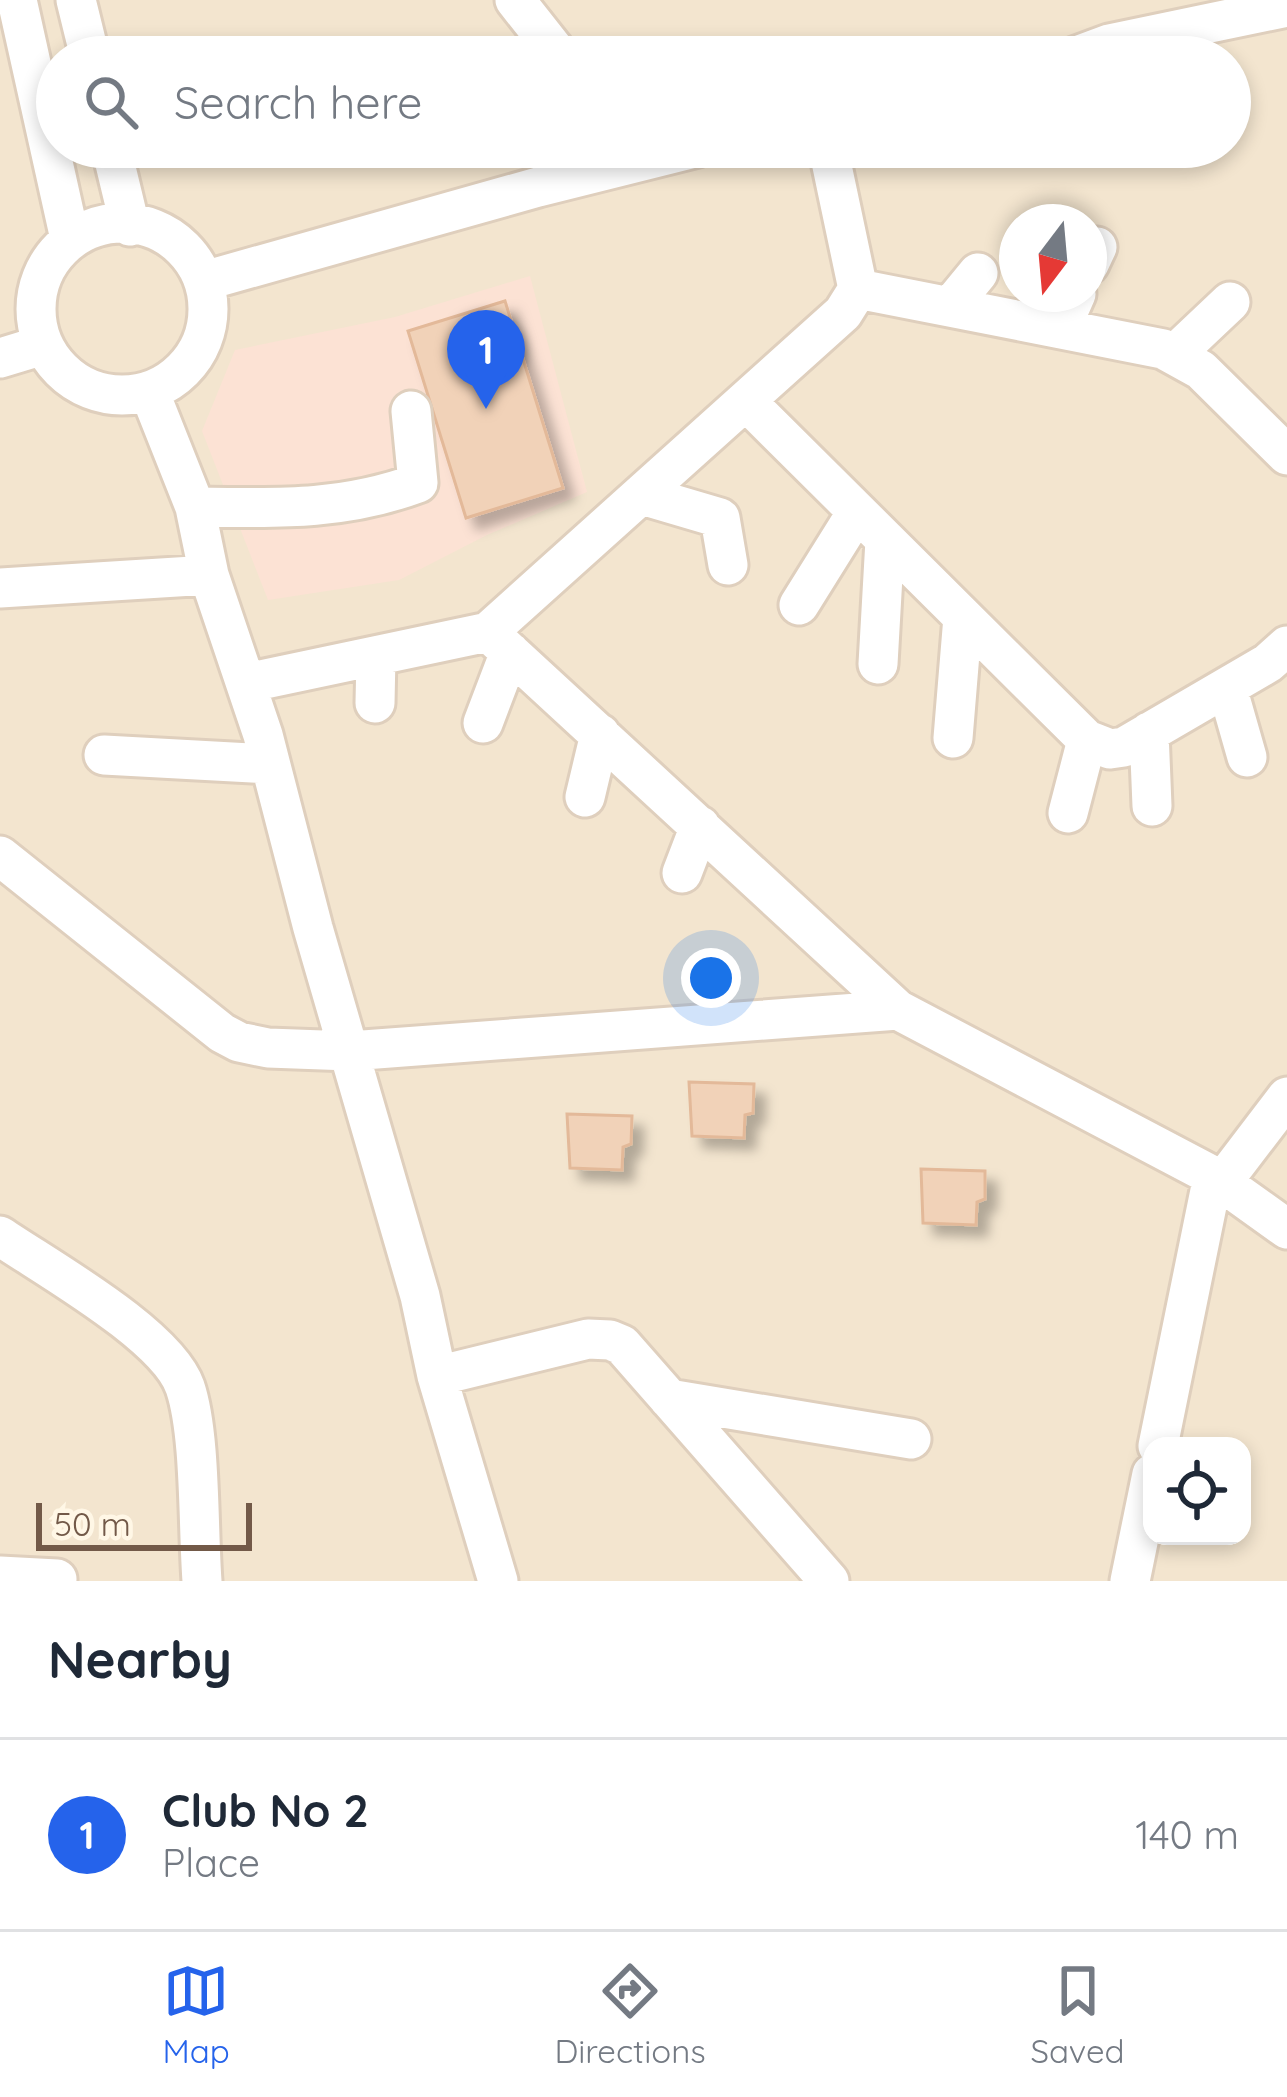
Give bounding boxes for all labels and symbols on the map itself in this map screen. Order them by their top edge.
north arrow [999,204,1107,312]
pin: 1 [447,310,525,409]
your location [681,948,741,1008]
scale bar [36,1497,252,1550]

